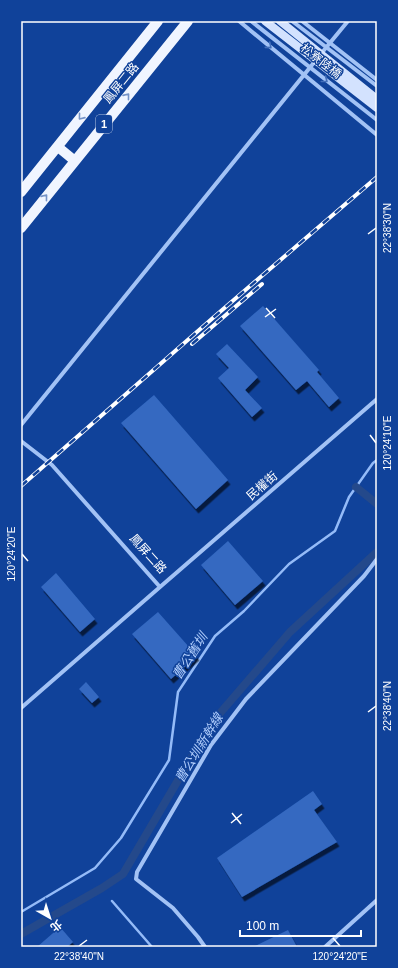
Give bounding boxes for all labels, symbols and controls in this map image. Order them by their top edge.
street label: 松寮陸橋 [298,41,344,81]
one-way arrow [265,42,272,49]
street label: 鳳屏二路 [100,60,142,106]
one-way arrow [321,75,328,82]
one-way arrow [122,94,129,101]
one-way arrow [79,112,86,120]
road number: 1 [96,115,112,133]
one-way arrow [41,195,48,202]
text: 22°38'30"N [382,203,393,253]
text: 120°24'10"E [382,415,393,471]
street label: 民權街 [244,469,280,503]
text: 120°24'20"E [6,526,17,582]
street label: 鳳屏二路 [127,531,169,577]
water label: 曹公舊圳 [170,628,212,682]
text: 22°38'40"N [382,681,393,731]
water label: 曹公圳新幹線 [172,709,227,785]
north arrow [30,898,70,938]
scale bar [240,912,361,938]
text: 北 [48,918,64,934]
text: 100 m [246,919,279,933]
text: 22°38'40"N [54,951,104,962]
text: 120°24'20"E [312,951,368,962]

